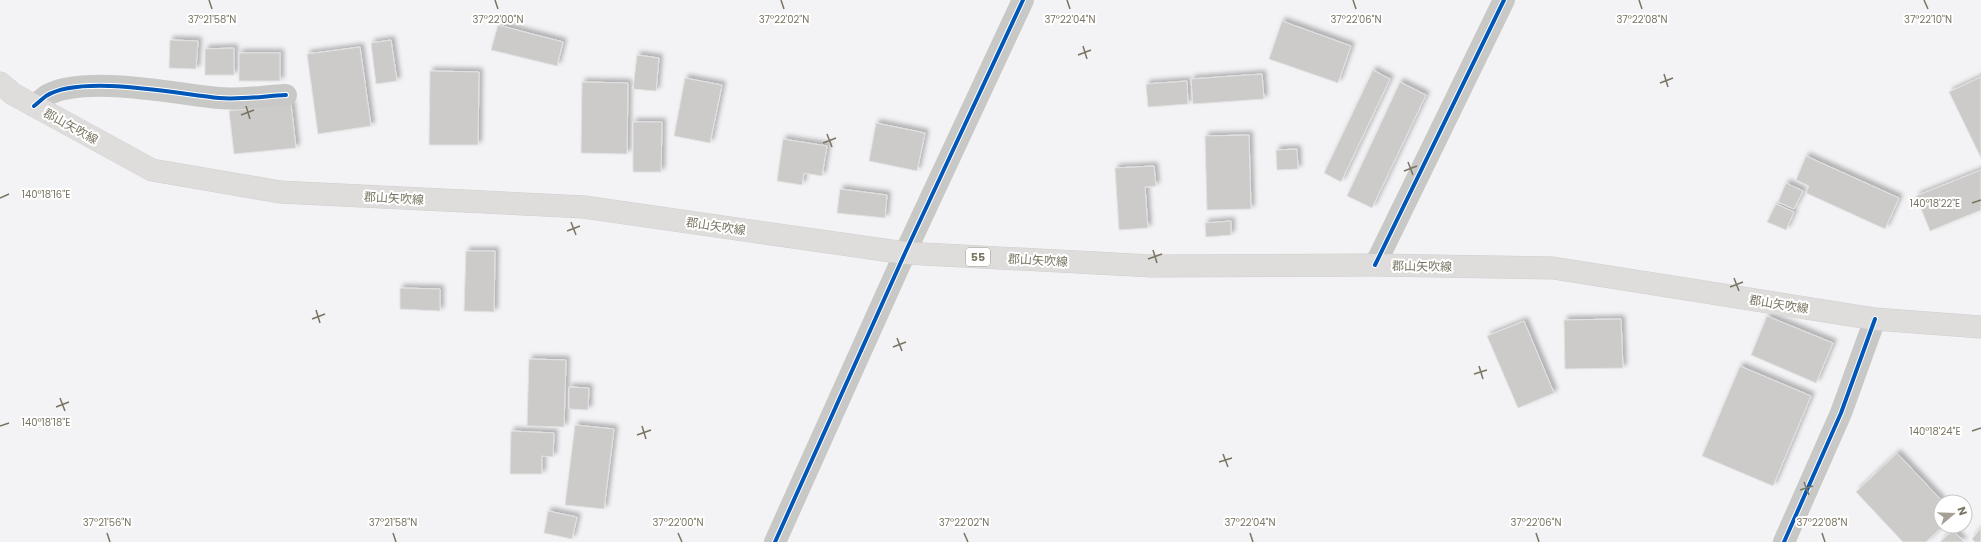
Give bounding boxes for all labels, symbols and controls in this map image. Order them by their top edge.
text: 37°21'58"N [188,12,236,27]
text: 37°22'00"N [472,12,524,27]
text: 37°22'02"N [759,12,809,27]
text: 37°22'04"N [1044,12,1096,27]
text: 37°22'06"N [1330,12,1382,27]
text: 37°22'08"N [1616,12,1668,27]
text: 37°22'10"N [1904,12,1952,27]
street label: 郡山矢吹線 [41,104,101,148]
text: 140°18'16"E [22,187,70,202]
street label: 郡山矢吹線 [364,188,424,208]
text: 140°18'22"E [1910,196,1960,211]
street label: 郡山矢吹線 [685,213,747,239]
road number: 55 [966,248,990,266]
street label: 郡山矢吹線 [1008,250,1068,270]
street label: 郡山矢吹線 [1392,257,1452,275]
street label: 郡山矢吹線 [1748,291,1810,317]
text: 140°18'18"E [22,415,70,430]
text: 140°18'24"E [1909,424,1961,439]
north arrow [1933,494,1973,534]
text: N [1954,504,1971,517]
text: 37°21'56"N [83,515,131,530]
text: 37°21'58"N [369,515,417,530]
text: 37°22'00"N [652,515,704,530]
text: 37°22'02"N [939,515,989,530]
text: 37°22'04"N [1224,515,1276,530]
text: 37°22'06"N [1510,515,1562,530]
text: 37°22'08"N [1796,515,1848,530]

